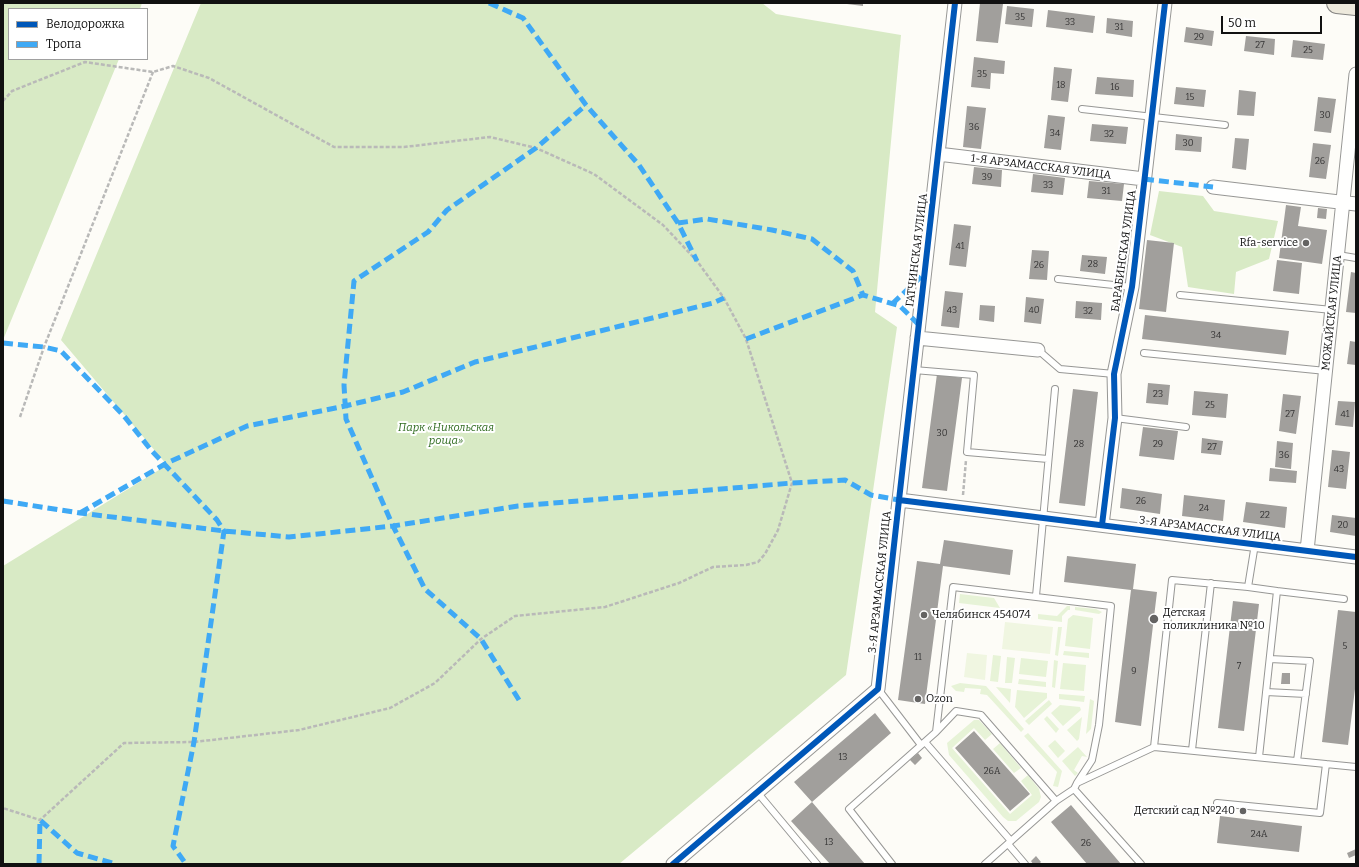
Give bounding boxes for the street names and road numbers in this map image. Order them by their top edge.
street label: 1-Я АРЗАМАССКАЯ УЛИЦА [970,152,1112,182]
street label: БАРАБИНСКАЯ УЛИЦА [1109,189,1139,313]
street label: ГАТЧИНСКАЯ УЛИЦА [903,192,931,308]
street label: МОЖАЙСКАЯ УЛИЦА [1319,255,1345,371]
street label: 3-Я АРЗАМАССКАЯ УЛИЦА [866,510,894,654]
street label: 3-Я АРЗАМАССКАЯ УЛИЦА [1138,514,1282,544]

